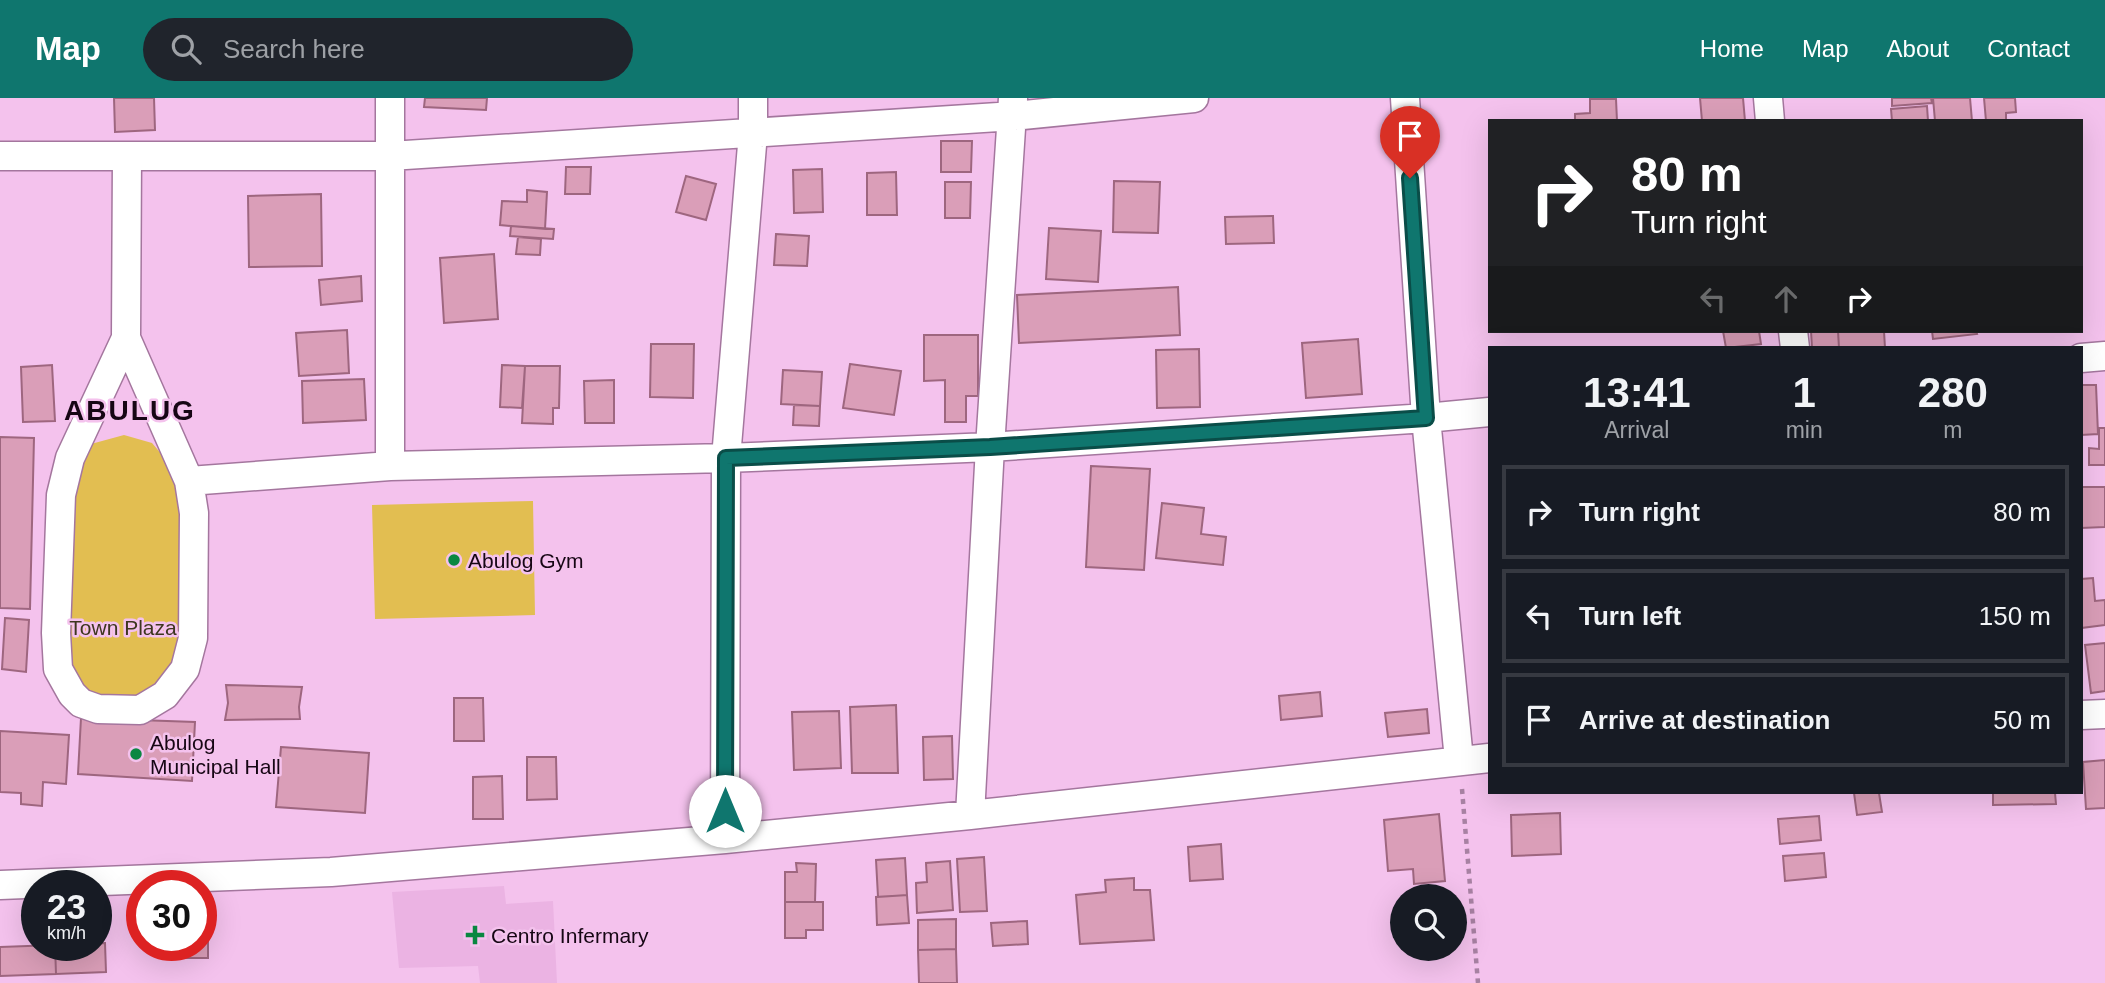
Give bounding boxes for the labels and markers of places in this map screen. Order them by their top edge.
pin [1380,106,1440,178]
place label: Abulog Gym [468,549,584,572]
marker: Abulog Gym [446,552,462,568]
place label: Abulog Municipal Hall [150,731,281,778]
marker: Abulog Municipal Hall [128,746,144,762]
place label: Centro Infermary [491,924,649,947]
marker: Centro Infermary [465,925,485,945]

